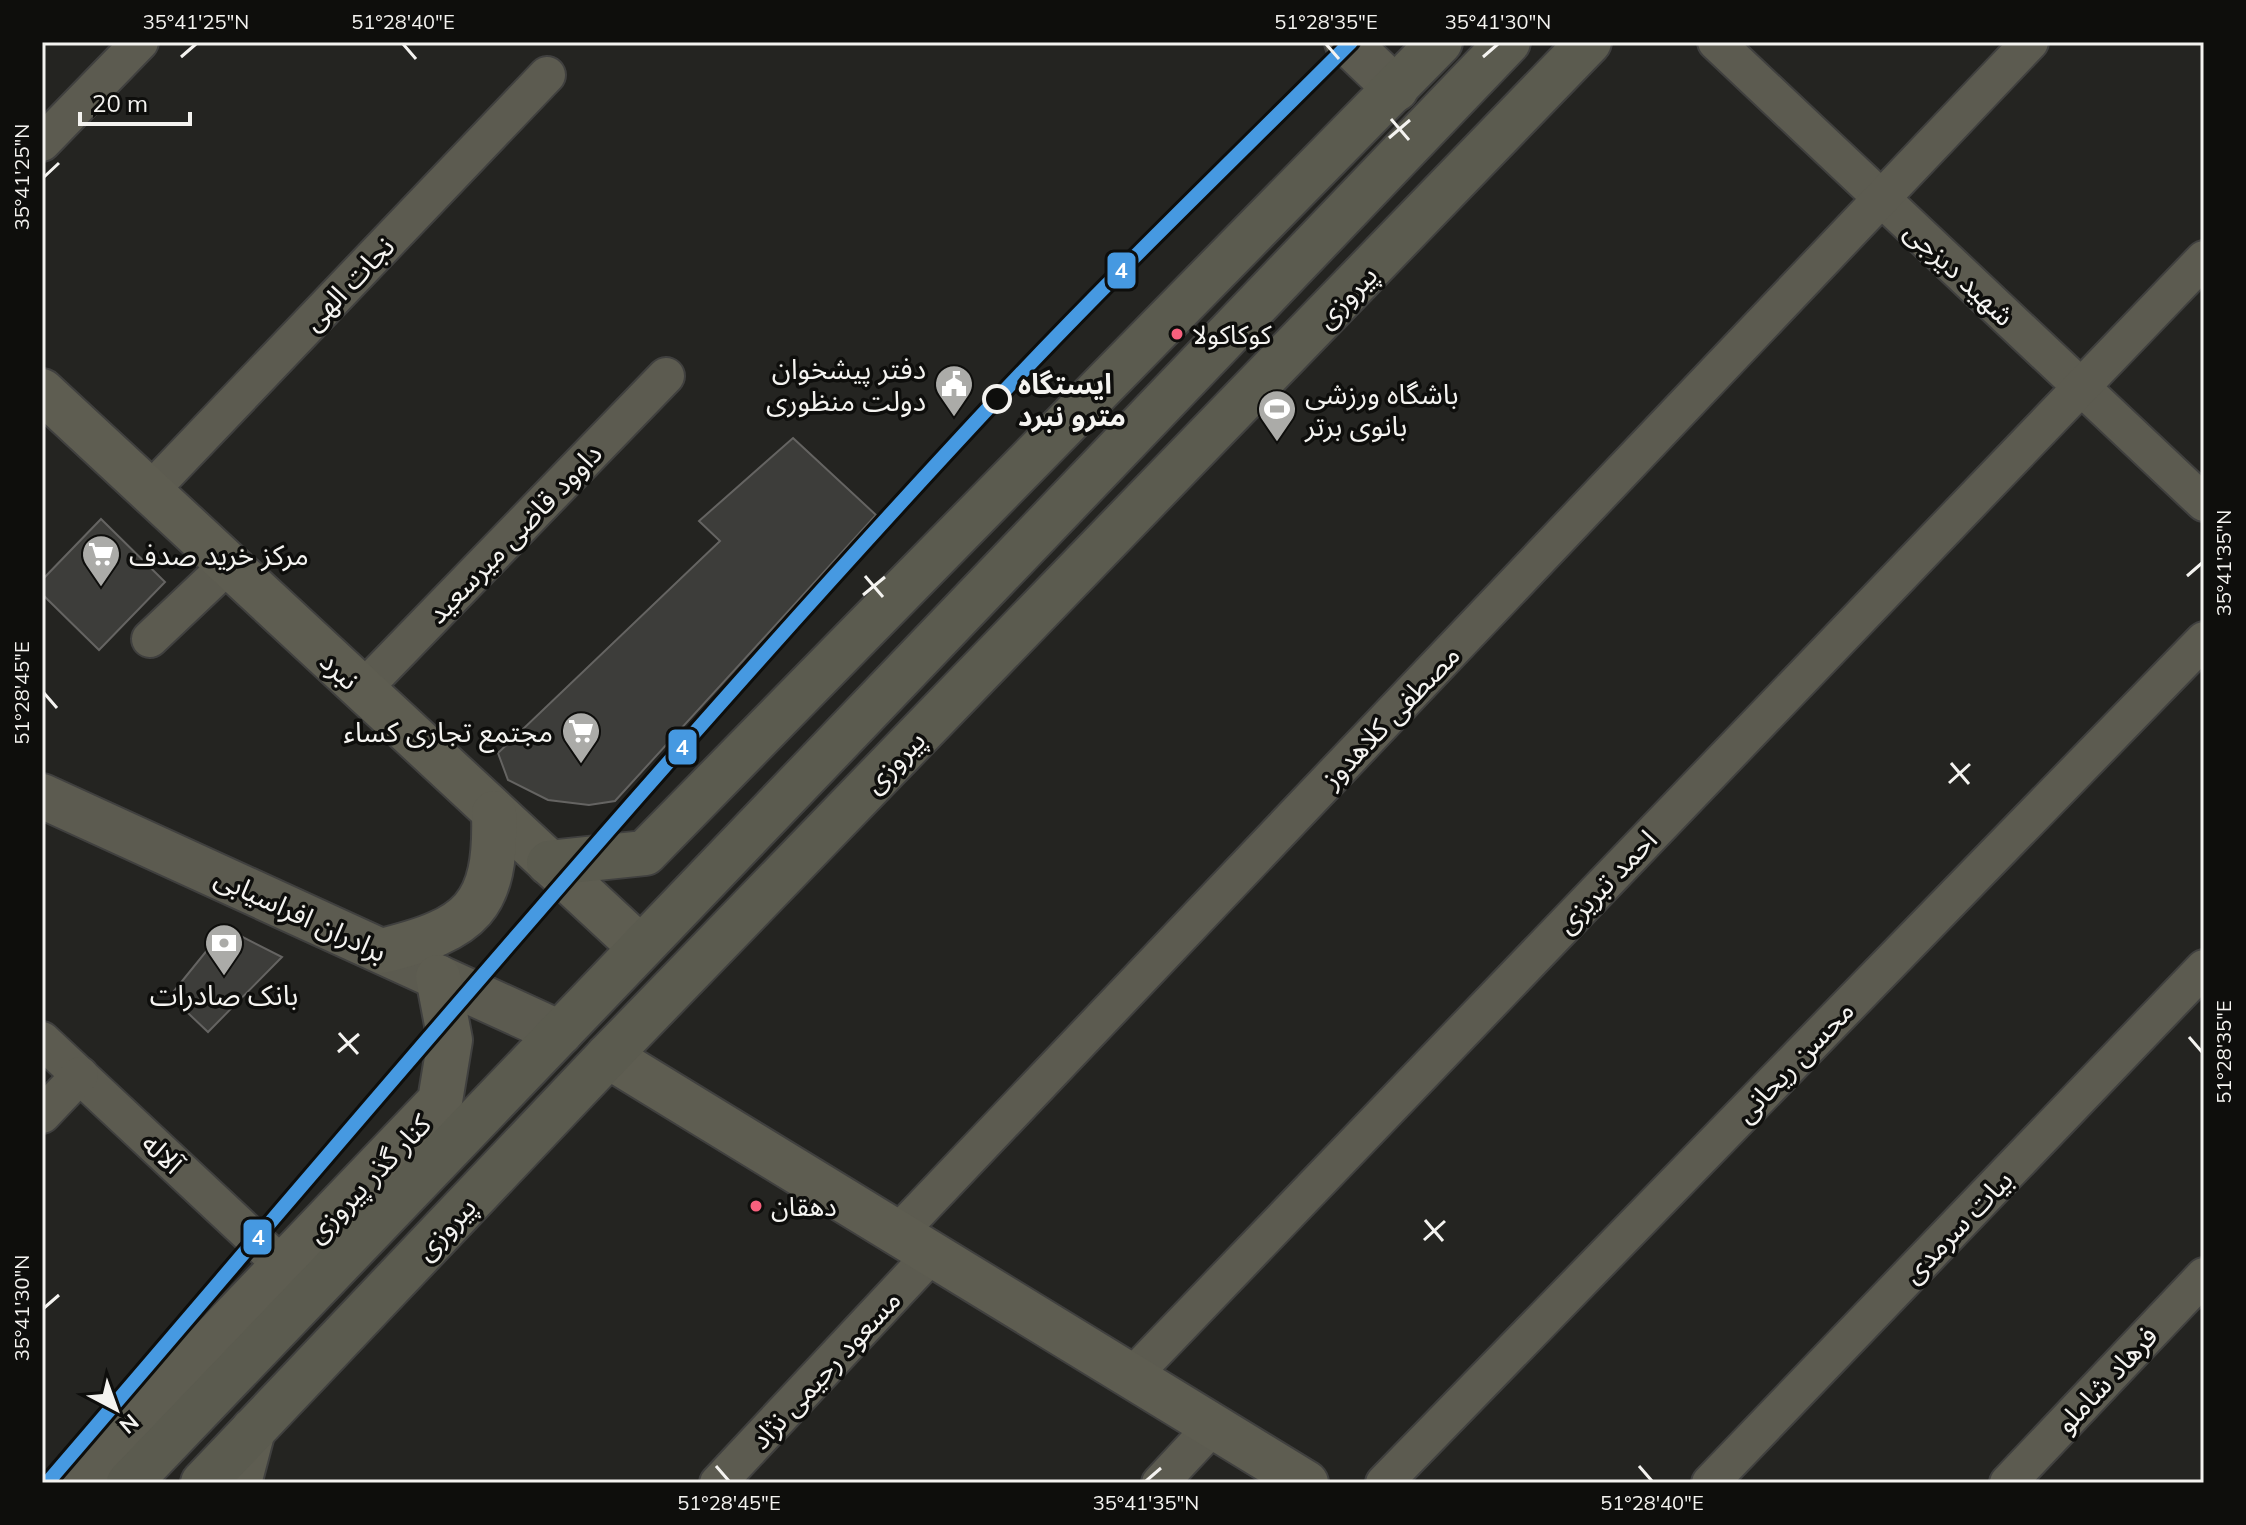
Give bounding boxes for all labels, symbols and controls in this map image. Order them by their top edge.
text: 35°41'25"N [143,9,249,34]
text: 51°28'40"E [351,9,455,34]
text: 51°28'35"E [1274,9,1378,34]
text: 35°41'30"N [1445,9,1551,34]
scale bar [80,76,190,126]
text: 20 m [92,88,148,118]
text: 35°41'25"N [9,124,34,230]
street label: شهید دیزجی [1898,213,2022,333]
street label: نجات الهی [295,229,401,337]
line badge: 4 [1106,251,1137,290]
text: 4 [1114,256,1128,284]
street label: پیروزی [1308,257,1385,336]
place label: کوکاکولا [1192,318,1272,351]
marker: کوکاکولا [1169,326,1185,342]
place label: دفتر پیشخوان دولت‌ منظوری [766,351,926,418]
public building icon: دفتر پیشخوان دولت‌ منظوری [933,363,975,418]
place label: ایستگاه مترو نبرد [1018,366,1126,433]
place label: باشگاه ورزشی بانوی برتر [1304,376,1458,443]
marker: ایستگاه مترو نبرد [983,385,1011,413]
sports icon: باشگاه ورزشی بانوی برتر [1256,388,1298,443]
street label: داوود قاضی میرسعید [419,436,609,630]
text: 35°41'35"N [2211,510,2236,616]
supermarket icon: مرکز خرید صدف [80,533,122,588]
place label: مرکز خرید صدف [129,537,309,572]
street label: مصطفی کلاهدوز [1312,637,1467,795]
text: 51°28'45"E [9,641,34,745]
street label: نبرد [313,643,367,697]
supermarket icon: مجتمع تجاری کساء [560,710,602,765]
place label: مجتمع تجاری کساء [343,714,553,753]
street label: پیروزی [856,722,933,801]
line badge: 4 [667,728,698,766]
text: 4 [675,733,689,761]
street label: احمد تبریزی [1548,822,1664,940]
street label: برادران افراسیابی [210,859,392,969]
bank icon: بانک صادرات [203,922,245,977]
place label: بانک صادرات [150,977,298,1012]
street label: محسن ریحانی [1727,993,1861,1129]
text: 51°28'35"E [2211,1000,2236,1104]
street label: کنار گذر پیروزی [298,1106,439,1250]
street label: آلاله [135,1125,192,1182]
street label: بیات سرمدی [1894,1162,2020,1290]
street label: پیروزی [407,1189,484,1268]
place label: دهقان [771,1190,837,1223]
marker: دهقان [748,1198,764,1214]
line badge: 4 [242,1218,273,1256]
text: 4 [251,1223,265,1251]
text: 35°41'30"N [9,1255,34,1361]
street label: مسعود رحیمی نژاد [742,1282,908,1456]
street label: فرهاد شاملو [2048,1318,2164,1440]
north arrow [76,1369,156,1449]
text: N [114,1408,145,1440]
text: 51°28'45"E [677,1490,781,1515]
text: 35°41'35"N [1093,1490,1199,1515]
text: 51°28'40"E [1600,1490,1704,1515]

